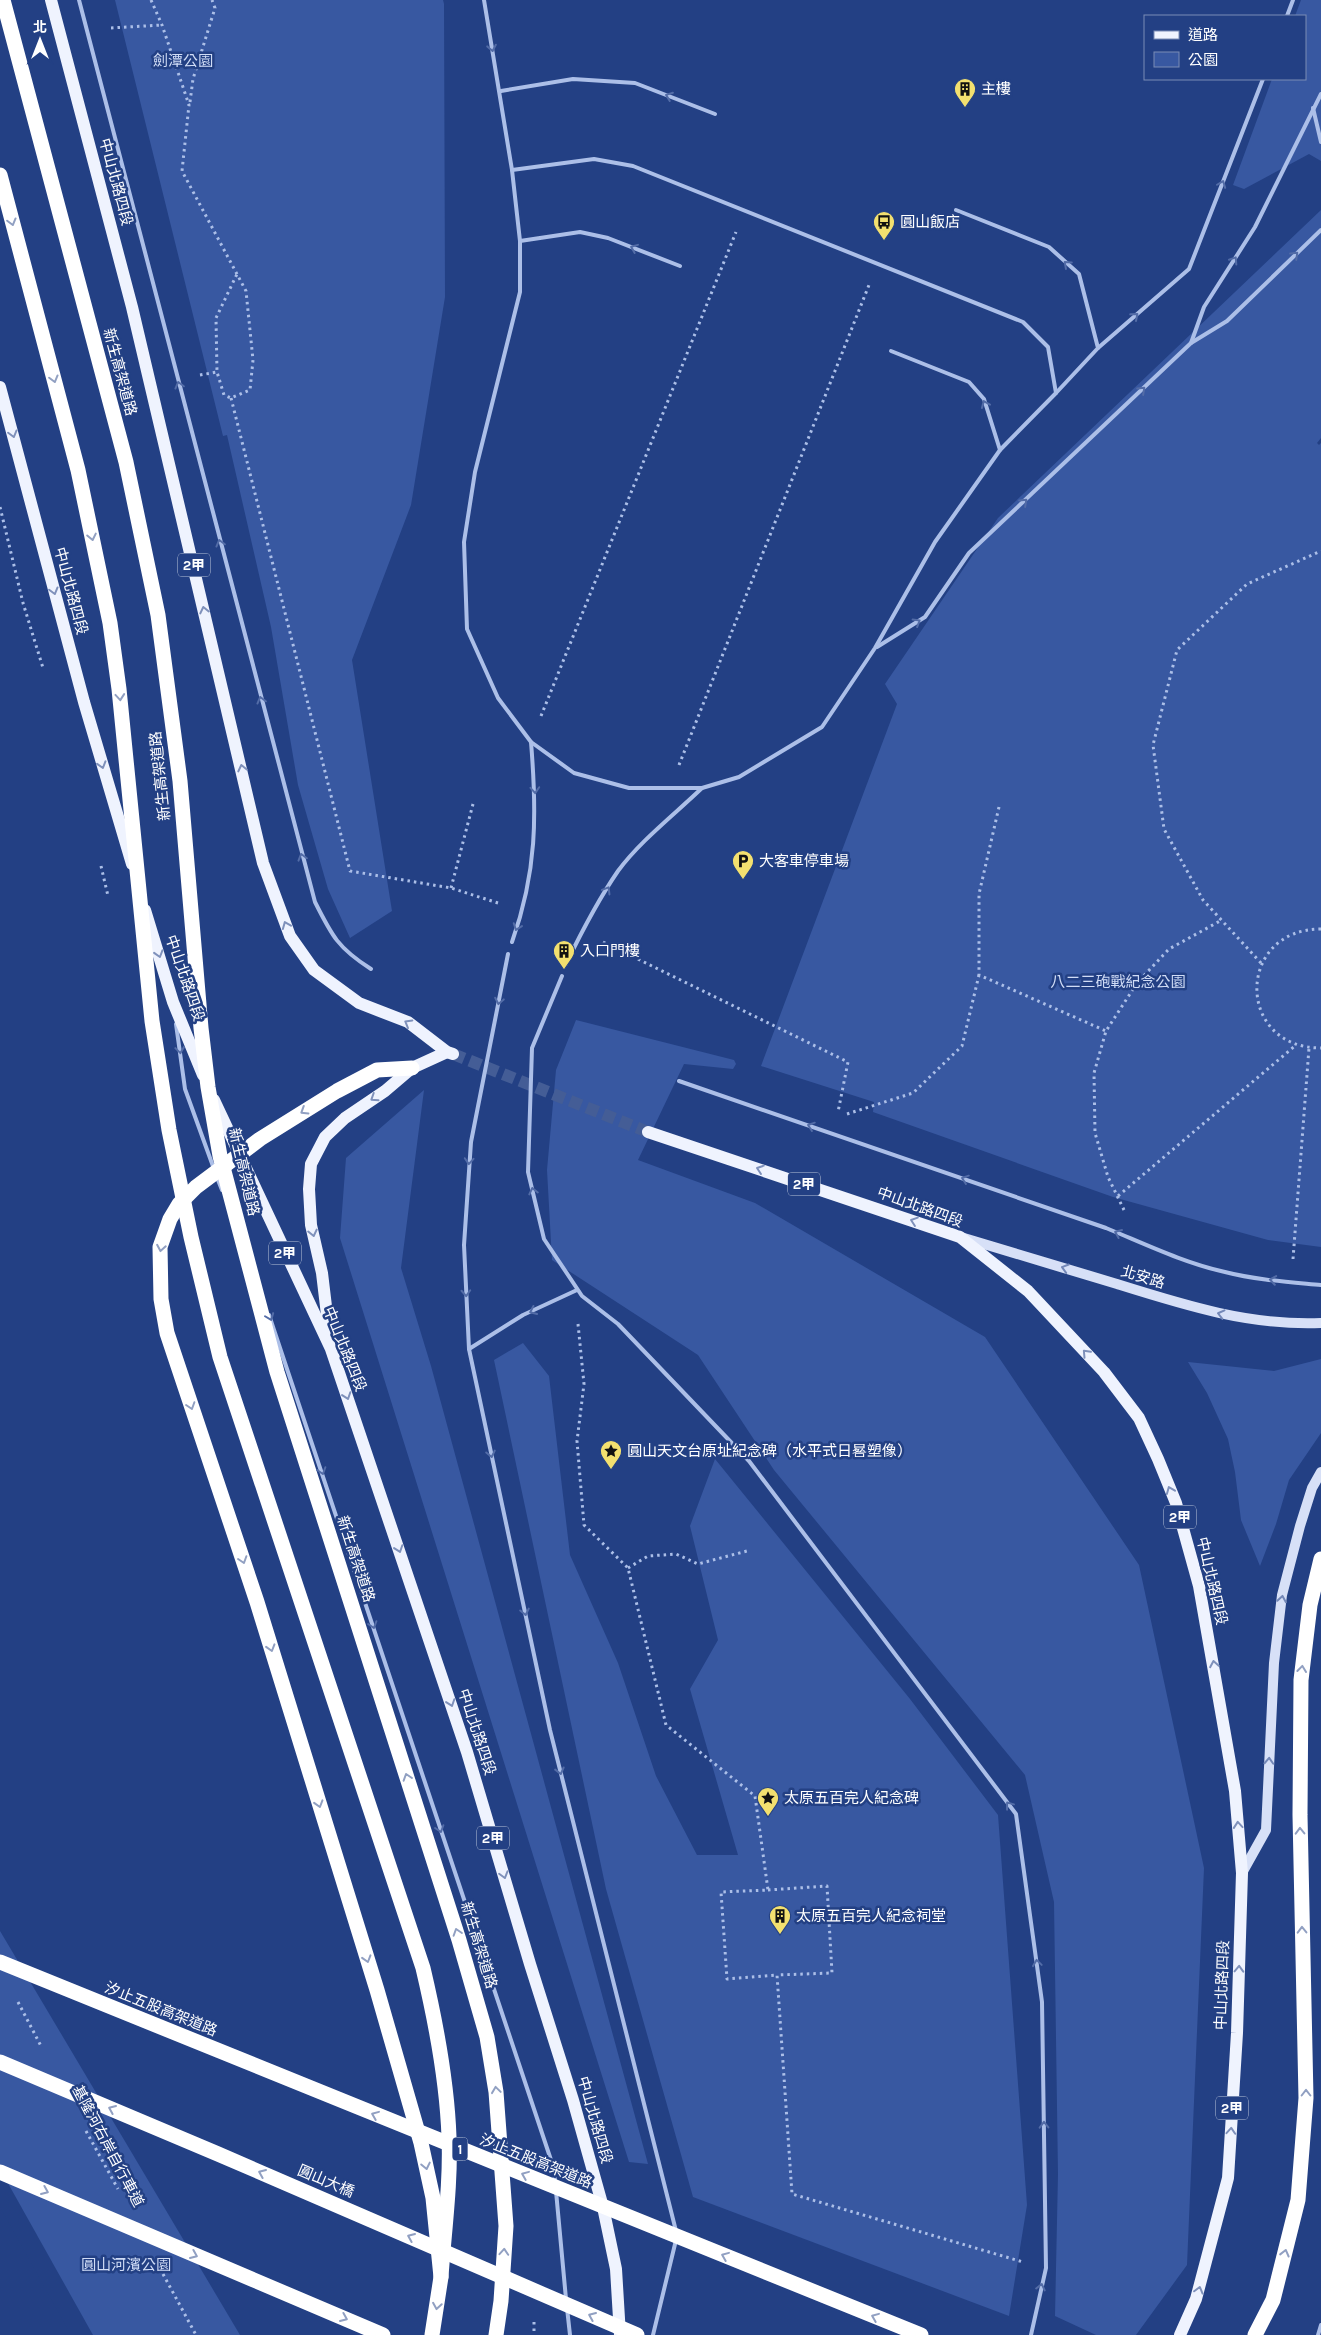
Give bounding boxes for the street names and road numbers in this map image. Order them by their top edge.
street label: 中山北路四段 [96,136,136,228]
street label: 新生高架道路 [100,326,140,418]
street label: 中山北路四段 [51,545,91,637]
road number: 2甲 [178,554,210,576]
street label: 新生高架道路 [146,730,174,822]
street label: 中山北路四段 [162,933,208,1023]
street label: 新生高架道路 [225,1126,263,1218]
road number: 2甲 [788,1172,820,1196]
street label: 中山北路四段 [875,1183,965,1231]
road number: 2甲 [269,1242,301,1264]
street label: 北安路 [1119,1262,1167,1292]
street label: 中山北路四段 [320,1304,370,1394]
road number: 2甲 [1164,1505,1196,1528]
street label: 新生高架道路 [334,1513,378,1605]
street label: 中山北路四段 [1193,1535,1231,1627]
street label: 中山北路四段 [455,1686,499,1778]
road number: 2甲 [477,1826,509,1850]
street label: 新生高架道路 [457,1899,501,1991]
street label: 中山北路四段 [1211,1940,1233,2030]
street label: 汐止五股高架道路 [102,1978,220,2040]
street label: 中山北路四段 [574,2074,616,2166]
street label: 基隆河右岸自行車道 [68,2082,148,2210]
road number: 2甲 [1216,2096,1248,2120]
street label: 汐止五股高架道路 [477,2130,595,2192]
road number: 1 [452,2138,468,2160]
street label: 圓山大橋 [295,2161,357,2201]

